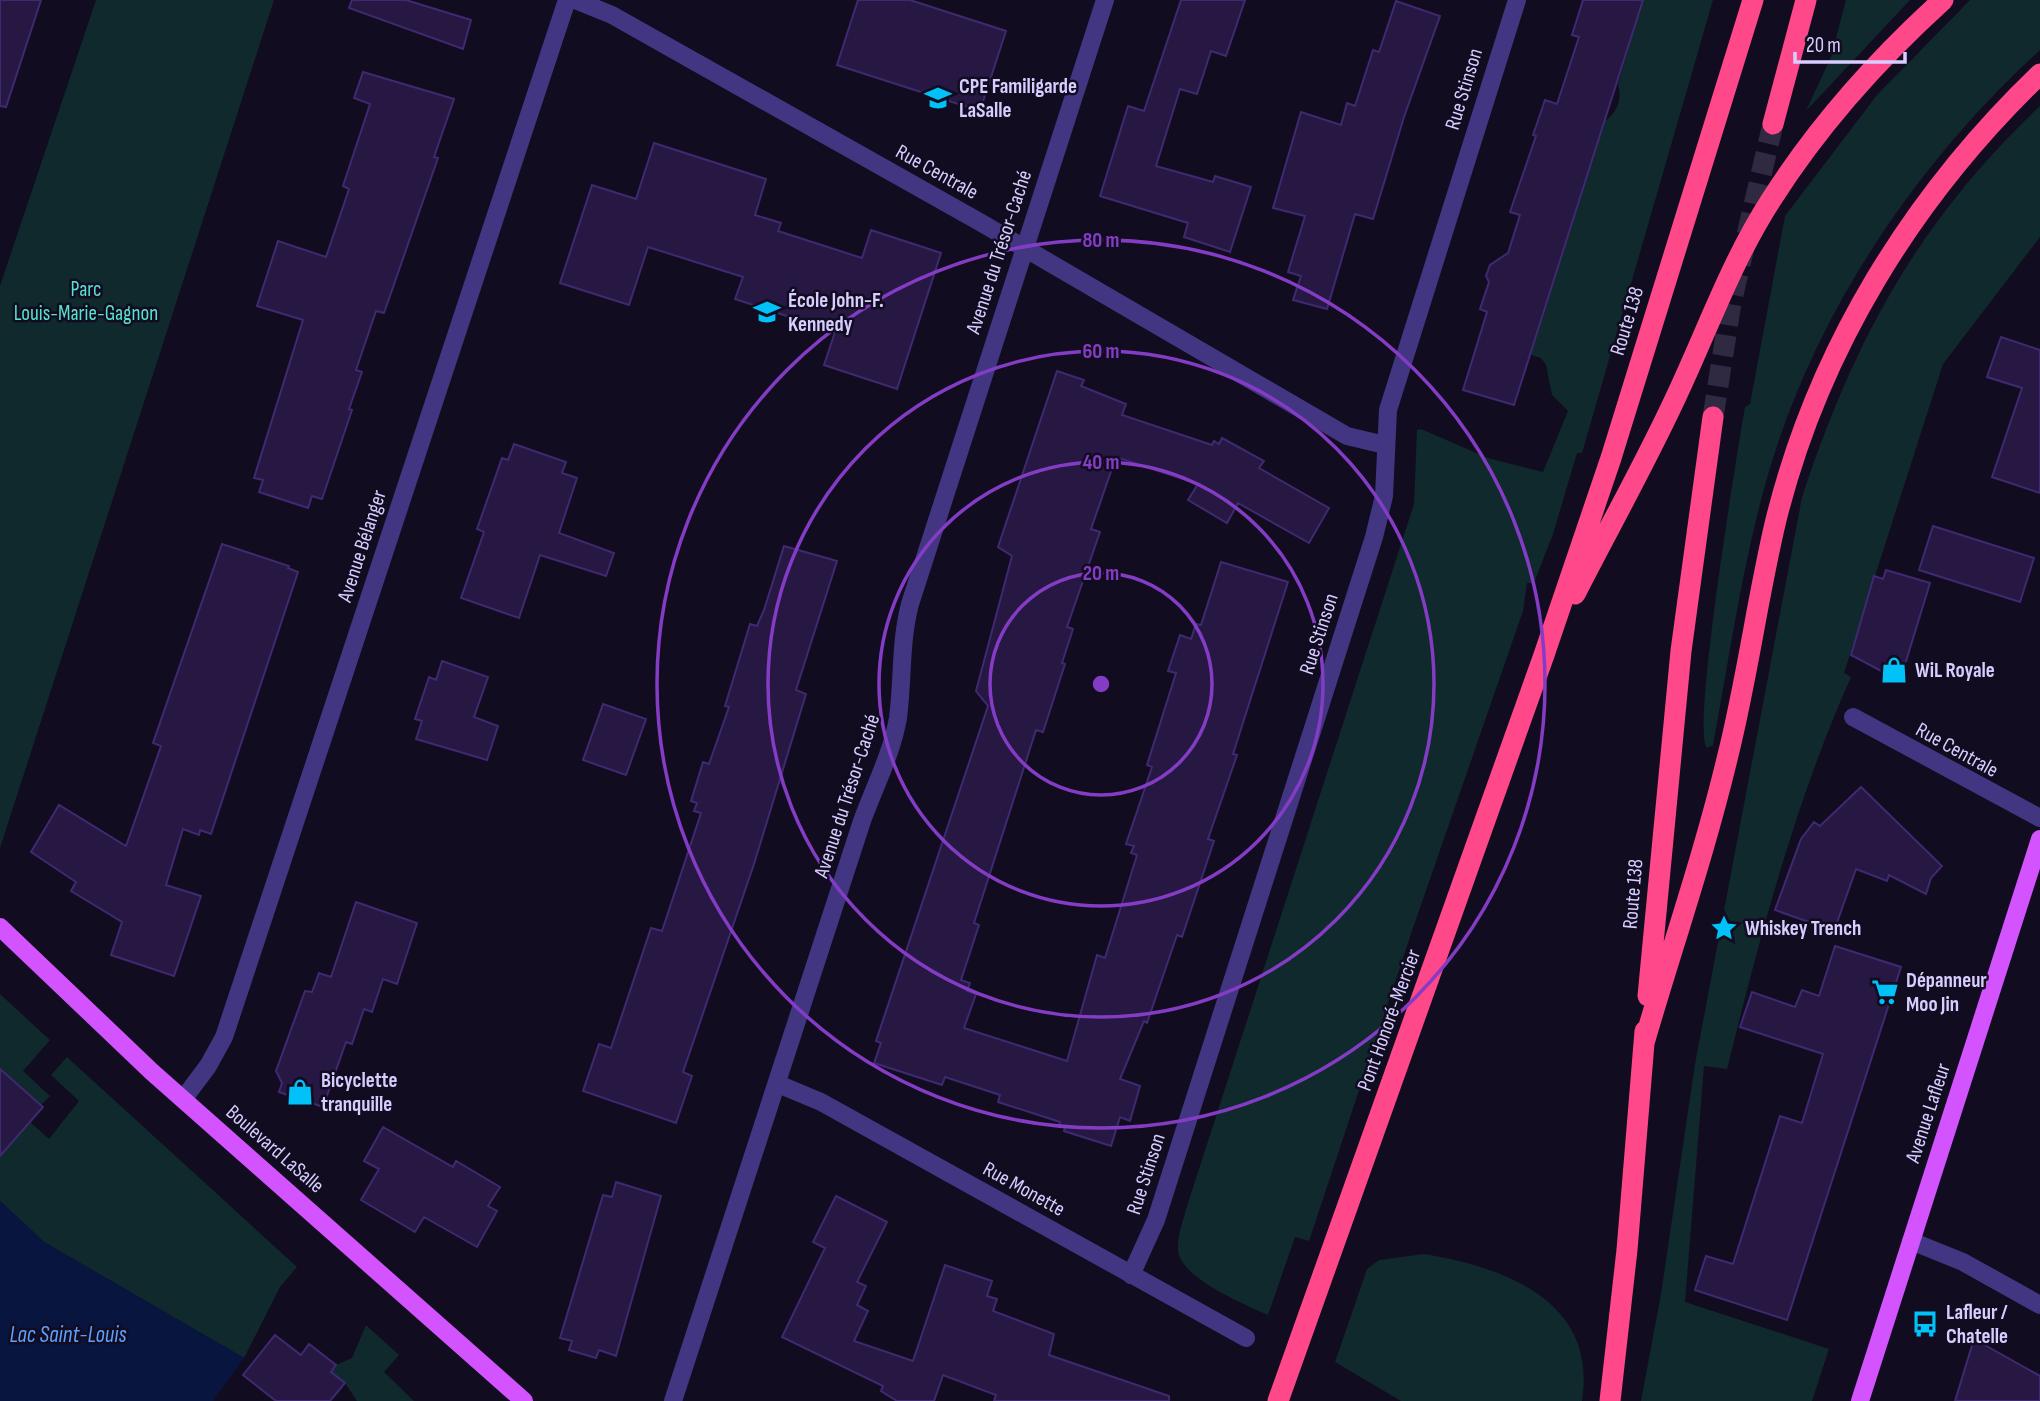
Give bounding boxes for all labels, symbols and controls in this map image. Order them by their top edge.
scale bar [1795,21,1905,65]
text: 20 m [1806,33,1841,58]
street label: Rue Stinson [1440,45,1488,133]
place label: CPE Familigarde LaSalle [959,74,1077,123]
school or university icon: CPE Familigarde LaSalle [923,83,953,113]
street label: Rue Centrale [891,139,983,205]
street label: Avenue du Trésor-Caché [960,167,1037,338]
text: 80 m [1082,228,1120,253]
park label: Parc Louis-Marie-Gagnon [14,277,158,326]
street label: Route 138 [1605,284,1649,358]
place label: École John-F. Kennedy [788,288,884,337]
school or university icon: École John-F. Kennedy [752,297,782,327]
text: 60 m [1082,339,1120,364]
text: 40 m [1083,450,1119,475]
street label: Avenue Bélanger [332,487,392,606]
text: 20 m [1083,561,1119,586]
street label: Rue Stinson [1294,590,1344,678]
shop icon: WiL Royale [1879,655,1909,685]
place label: WiL Royale [1915,658,1995,683]
centre of rings [1089,672,1113,696]
street label: Avenue du Trésor-Caché [808,711,885,882]
street label: Rue Centrale [1911,717,2003,783]
street label: Route 138 [1617,858,1649,930]
place icon: Whiskey Trench [1709,913,1739,943]
place label: Whiskey Trench [1745,916,1861,941]
street label: Pont Honoré-Mercier [1352,946,1426,1094]
place label: Dépanneur Moo Jin [1906,968,1987,1017]
supermarket icon: Dépanneur Moo Jin [1870,977,1900,1007]
street label: Avenue Lafleur [1900,1060,1956,1167]
place label: Bicyclette tranquille [321,1068,397,1117]
shop icon: Bicyclette tranquille [285,1077,315,1107]
street label: Boulevard LaSalle [221,1100,329,1198]
street label: Rue Stinson [1121,1130,1171,1218]
street label: Rue Monette [979,1156,1069,1222]
place label: Lafleur / Chatelle [1946,1300,2008,1349]
bus stop icon: Lafleur / Chatelle [1910,1309,1940,1339]
water label: Lac Saint-Louis [9,1321,127,1349]

